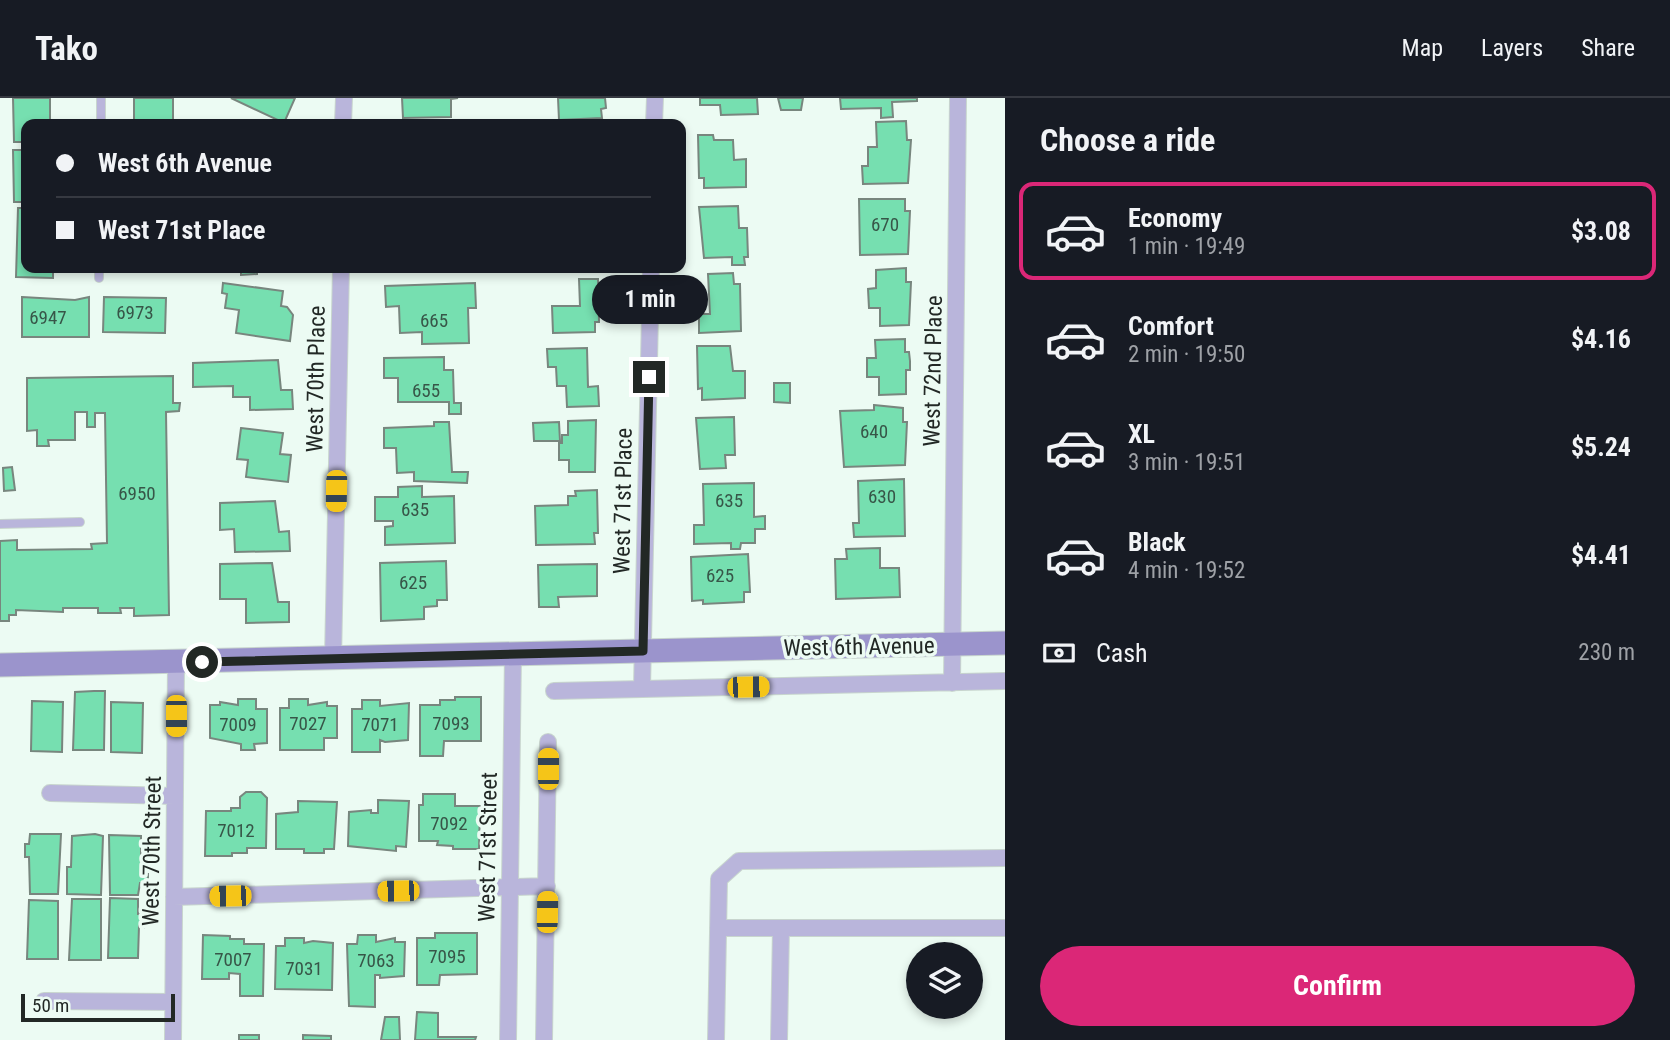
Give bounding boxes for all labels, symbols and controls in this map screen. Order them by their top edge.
text: Tako [35,29,98,68]
text: Map [1402,34,1443,62]
text: Layers [1481,34,1543,62]
text: Share [1581,34,1635,62]
text: Choose a ride [1040,121,1215,159]
text: West 6th Avenue [98,148,272,178]
icon: car [1044,200,1107,263]
text: Economy [1128,203,1222,233]
house number: 670 [871,213,899,236]
text: West 71st Place [98,215,265,245]
text: $3.08 [1571,216,1631,246]
text: 1 min · 19:49 [1128,233,1245,260]
callout: 1 min [591,275,707,324]
text: 1 min [624,286,676,313]
street label: West 72nd Place [918,295,948,447]
house number: 6973 [116,301,154,324]
street label: West 70th Place [301,305,331,453]
house number: 6947 [29,306,67,329]
icon: car [1044,308,1107,371]
house number: 665 [420,309,448,332]
text: Comfort [1128,311,1214,341]
text: $4.16 [1571,324,1631,354]
text: 2 min · 19:50 [1128,341,1245,368]
route end [633,361,665,393]
house number: 655 [412,379,440,402]
icon: car [1044,416,1107,479]
text: XL [1128,419,1155,449]
house number: 640 [860,420,888,443]
street label: West 71st Place [608,428,638,574]
text: $5.24 [1571,432,1631,462]
text: 3 min · 19:51 [1128,449,1245,476]
car [326,470,347,512]
house number: 6950 [118,482,156,505]
house number: 630 [868,485,896,508]
house number: 635 [715,489,743,512]
house number: 635 [401,498,429,521]
icon: car [1044,524,1107,587]
text: Black [1128,527,1186,557]
text: $4.41 [1571,540,1631,570]
text: 4 min · 19:52 [1128,557,1245,584]
house number: 625 [706,564,734,587]
house number: 625 [399,571,427,594]
street label: West 6th Avenue [783,632,935,662]
icon: cash [1040,634,1078,672]
text: Cash [1096,638,1148,668]
text: 230 m [1578,639,1635,666]
route start [186,646,218,678]
car [727,676,770,698]
car [166,695,187,737]
house number: 7027 [289,712,327,735]
house number: 7093 [432,712,470,735]
house number: 7009 [219,713,257,736]
house number: 7071 [361,713,399,736]
car [538,748,559,790]
street label: West 71st Street [473,772,503,922]
street label: West 70th Street [137,776,167,926]
house number: 7092 [430,812,468,835]
house number: 7012 [217,819,255,842]
car [377,880,420,902]
car [209,885,252,907]
car [537,891,558,933]
map controls [906,942,983,1019]
button: layers [906,942,983,1019]
house number: 7095 [428,945,466,968]
button: Confirm [1040,946,1635,1026]
house number: 7007 [214,948,252,971]
house number: 7063 [357,949,395,972]
house number: 7031 [285,957,323,980]
scale bar [21,991,175,1023]
text: 50 m [32,994,69,1017]

